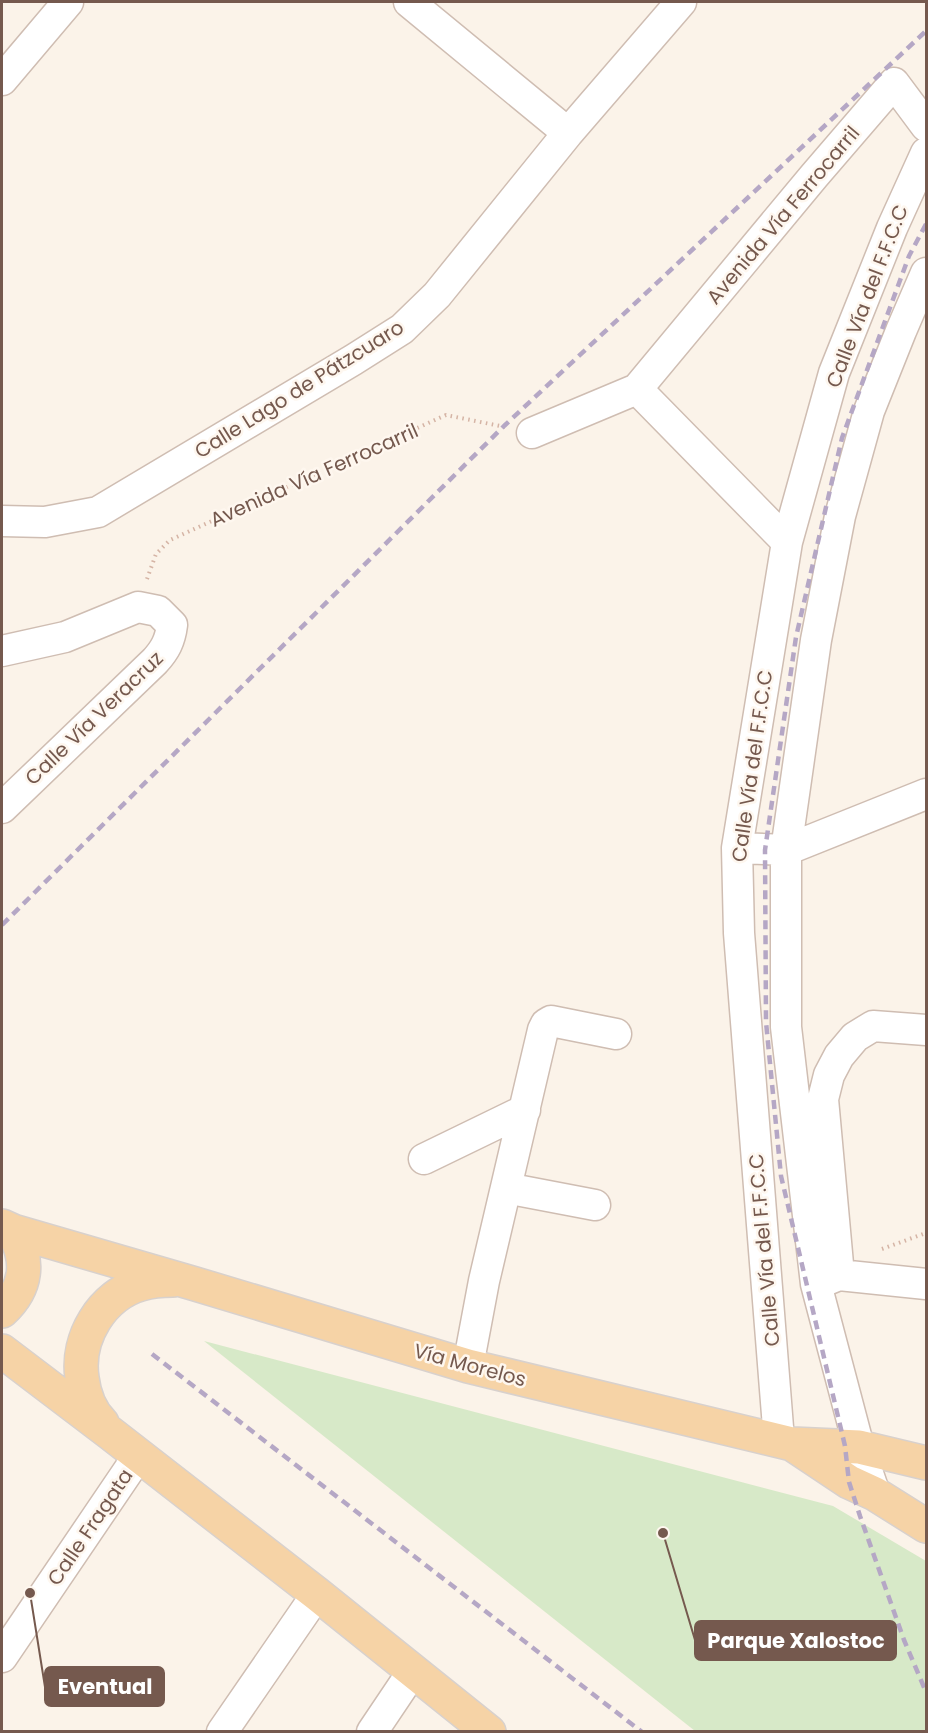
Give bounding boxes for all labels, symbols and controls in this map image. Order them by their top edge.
street label: Avenida Vía Ferrocarril [700,120,866,310]
street label: Calle Vía del F.F.C.C [819,201,915,391]
street label: Calle Lago de Pátzcuaro [189,313,409,465]
street label: Avenida Vía Ferrocarril [205,416,423,534]
street label: Calle Vía Veracruz [19,645,169,791]
street label: Calle Vía del F.F.C.C [725,668,779,864]
street label: Calle Vía del F.F.C.C [742,1152,786,1348]
street label: Vía Morelos [411,1337,529,1393]
street label: Calle Fragata [41,1463,139,1591]
callout: Parque Xalostoc [695,1621,896,1660]
text: Parque Xalostoc [707,1626,885,1655]
callout: Eventual [45,1667,164,1706]
text: Eventual [58,1672,152,1701]

